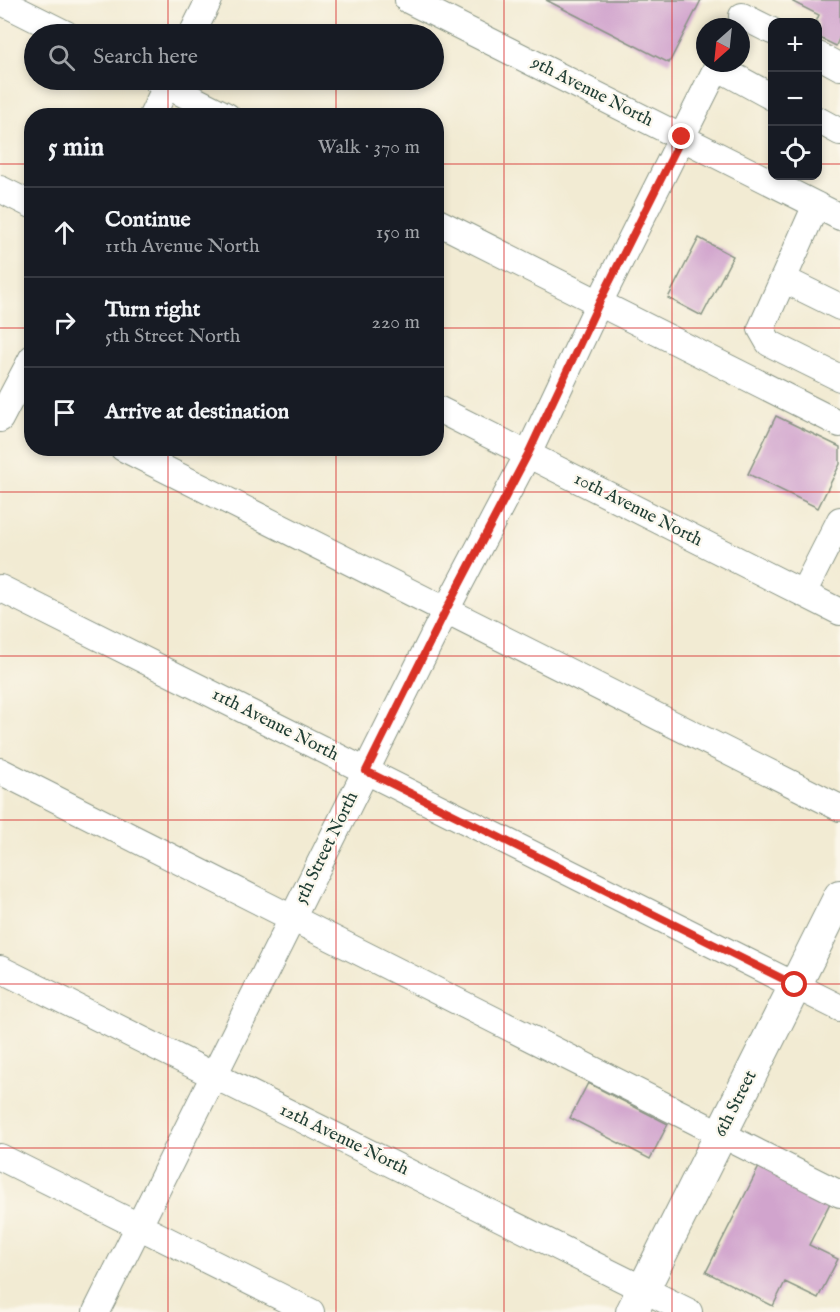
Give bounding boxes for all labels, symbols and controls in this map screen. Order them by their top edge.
north arrow [696,18,750,72]
map controls [768,18,822,180]
button: + [768,18,822,72]
search box [24,24,444,90]
icon: search [45,41,78,74]
text: Search here [93,43,198,71]
street label: 9th Avenue North [526,51,657,133]
button: − [768,72,822,126]
route end [668,123,694,149]
button: locate [768,126,822,180]
text: 5 min [48,131,104,164]
text: Walk · 370 m [318,135,420,160]
text: Continue [105,206,191,234]
icon: ahead [48,216,81,249]
text: 150 m [376,220,420,245]
text: 11th Avenue North [105,234,260,259]
text: Turn right [105,296,200,324]
icon: right [48,306,81,339]
text: 220 m [372,310,420,335]
text: 5th Street North [105,324,241,349]
icon: arrive [48,396,81,429]
text: Arrive at destination [105,398,289,426]
street label: 10th Avenue North [570,468,706,552]
street label: 11th Avenue North [208,683,343,767]
street label: 5th Street North [290,788,364,908]
route start [781,971,807,997]
street label: 6th Street [709,1067,763,1141]
street label: 12th Avenue North [276,1099,413,1181]

